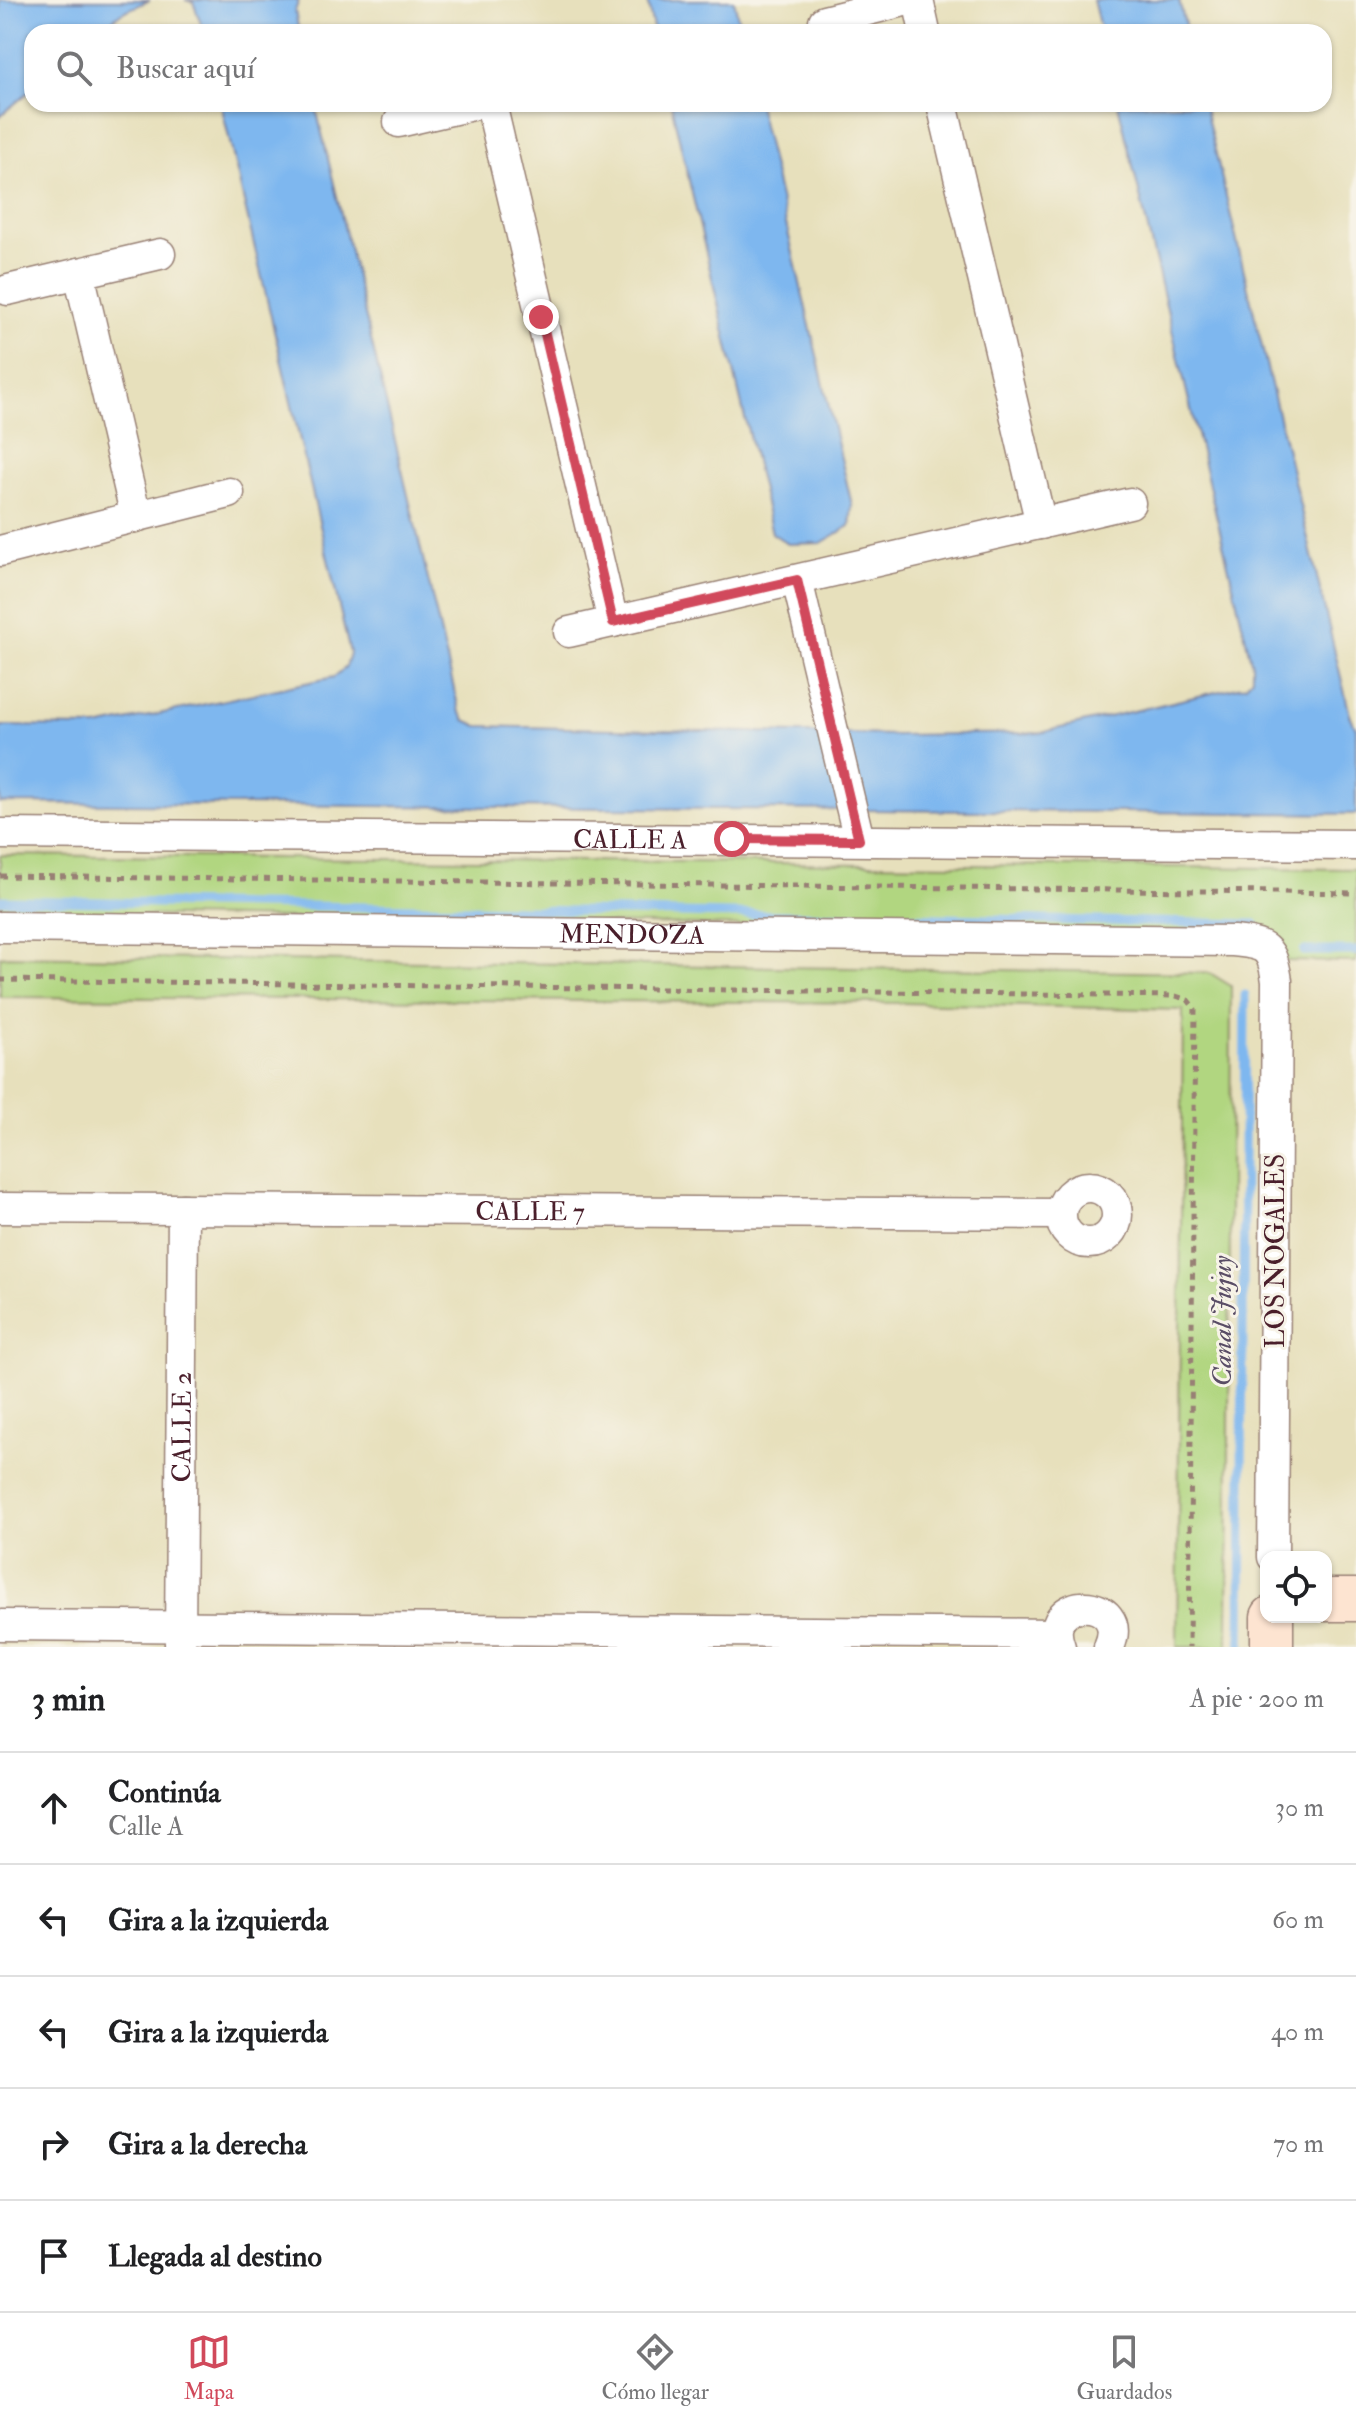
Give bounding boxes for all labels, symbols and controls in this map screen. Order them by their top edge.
search box [24,24,1332,112]
icon: search [52,46,96,90]
text: Buscar aquí [116,50,255,87]
route end [523,299,559,335]
route start [714,821,750,857]
street label: CALLE A [573,824,688,857]
street label: MENDOZA [559,918,705,952]
street label: LOS NOGALES [1260,1154,1292,1348]
street label: CALLE 7 [475,1196,585,1228]
water label: Canal Jujuy [1205,1255,1240,1387]
street label: CALLE 2 [166,1372,199,1482]
map controls [1260,1551,1332,1623]
button: locate [1260,1551,1332,1623]
text: 3 min [32,1678,105,1721]
text: A pie · 200 m [1190,1683,1324,1715]
text: Continúa [108,1774,221,1811]
icon: ahead [32,1786,76,1830]
text: 30 m [1275,1792,1324,1824]
text: Calle A [108,1811,184,1843]
icon: left [32,1898,76,1942]
text: Gira a la izquierda [108,1902,328,1939]
text: 60 m [1272,1904,1324,1936]
icon: left [32,2010,76,2054]
text: Gira a la izquierda [108,2014,328,2051]
text: 40 m [1271,2016,1324,2048]
icon: right [32,2122,76,2166]
text: Gira a la derecha [108,2126,307,2163]
text: 70 m [1273,2128,1324,2160]
icon: arrive [32,2234,76,2278]
text: Llegada al destino [108,2238,322,2275]
tab: Mapa [184,2330,234,2406]
tab: Cómo llegar [602,2330,709,2406]
tab: Guardados [1076,2330,1172,2406]

